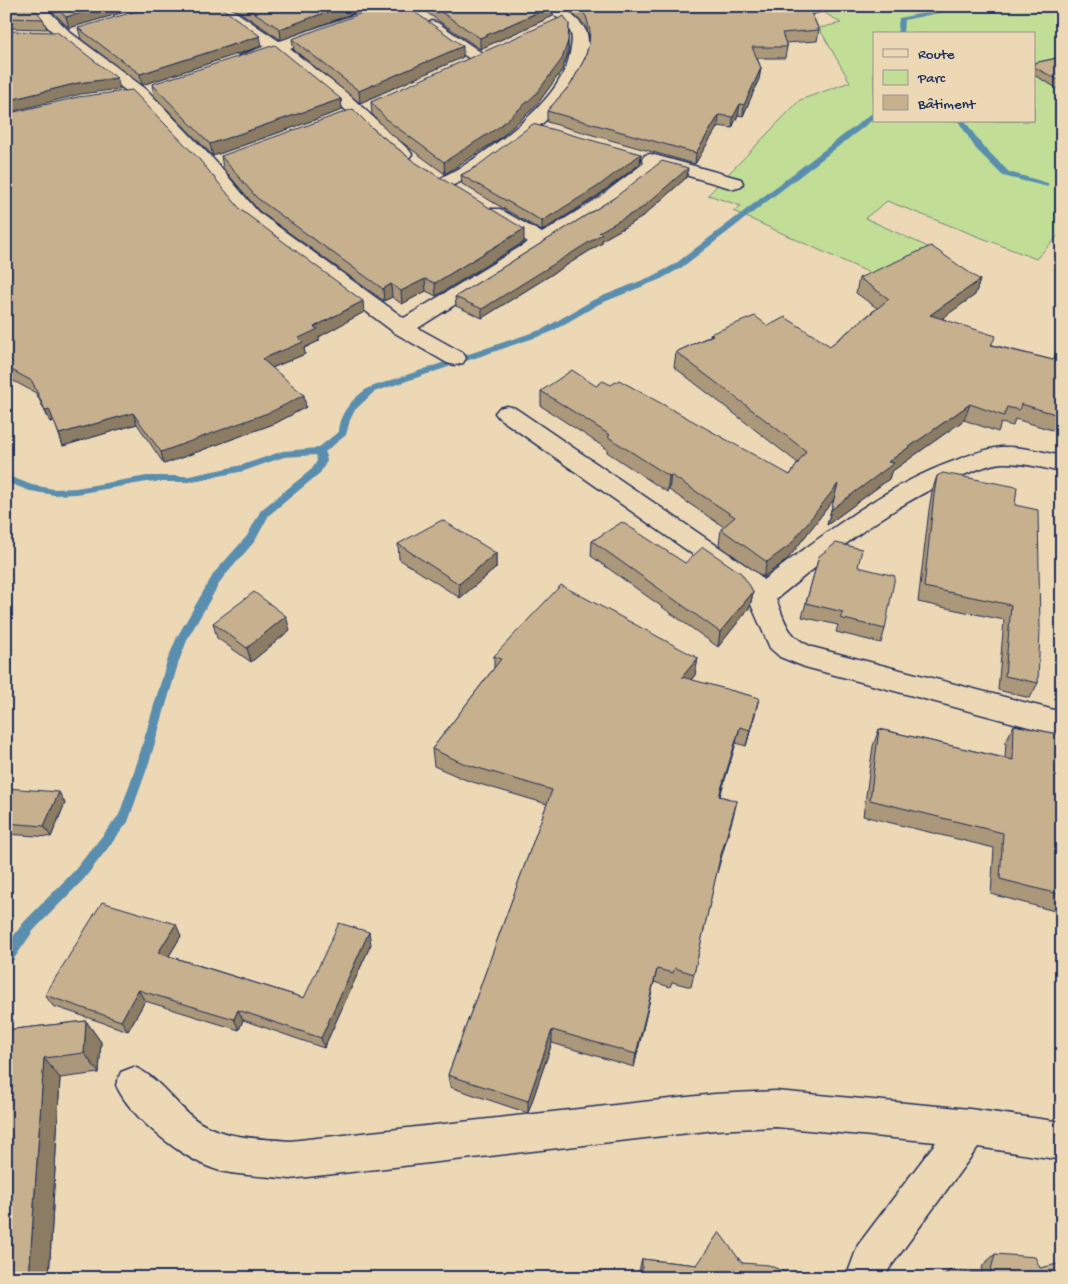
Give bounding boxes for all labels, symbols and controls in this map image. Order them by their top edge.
legend [873,32,1036,122]
text: Route [918,46,955,64]
text: Parc [917,70,946,88]
text: Bâtiment [917,96,977,114]

